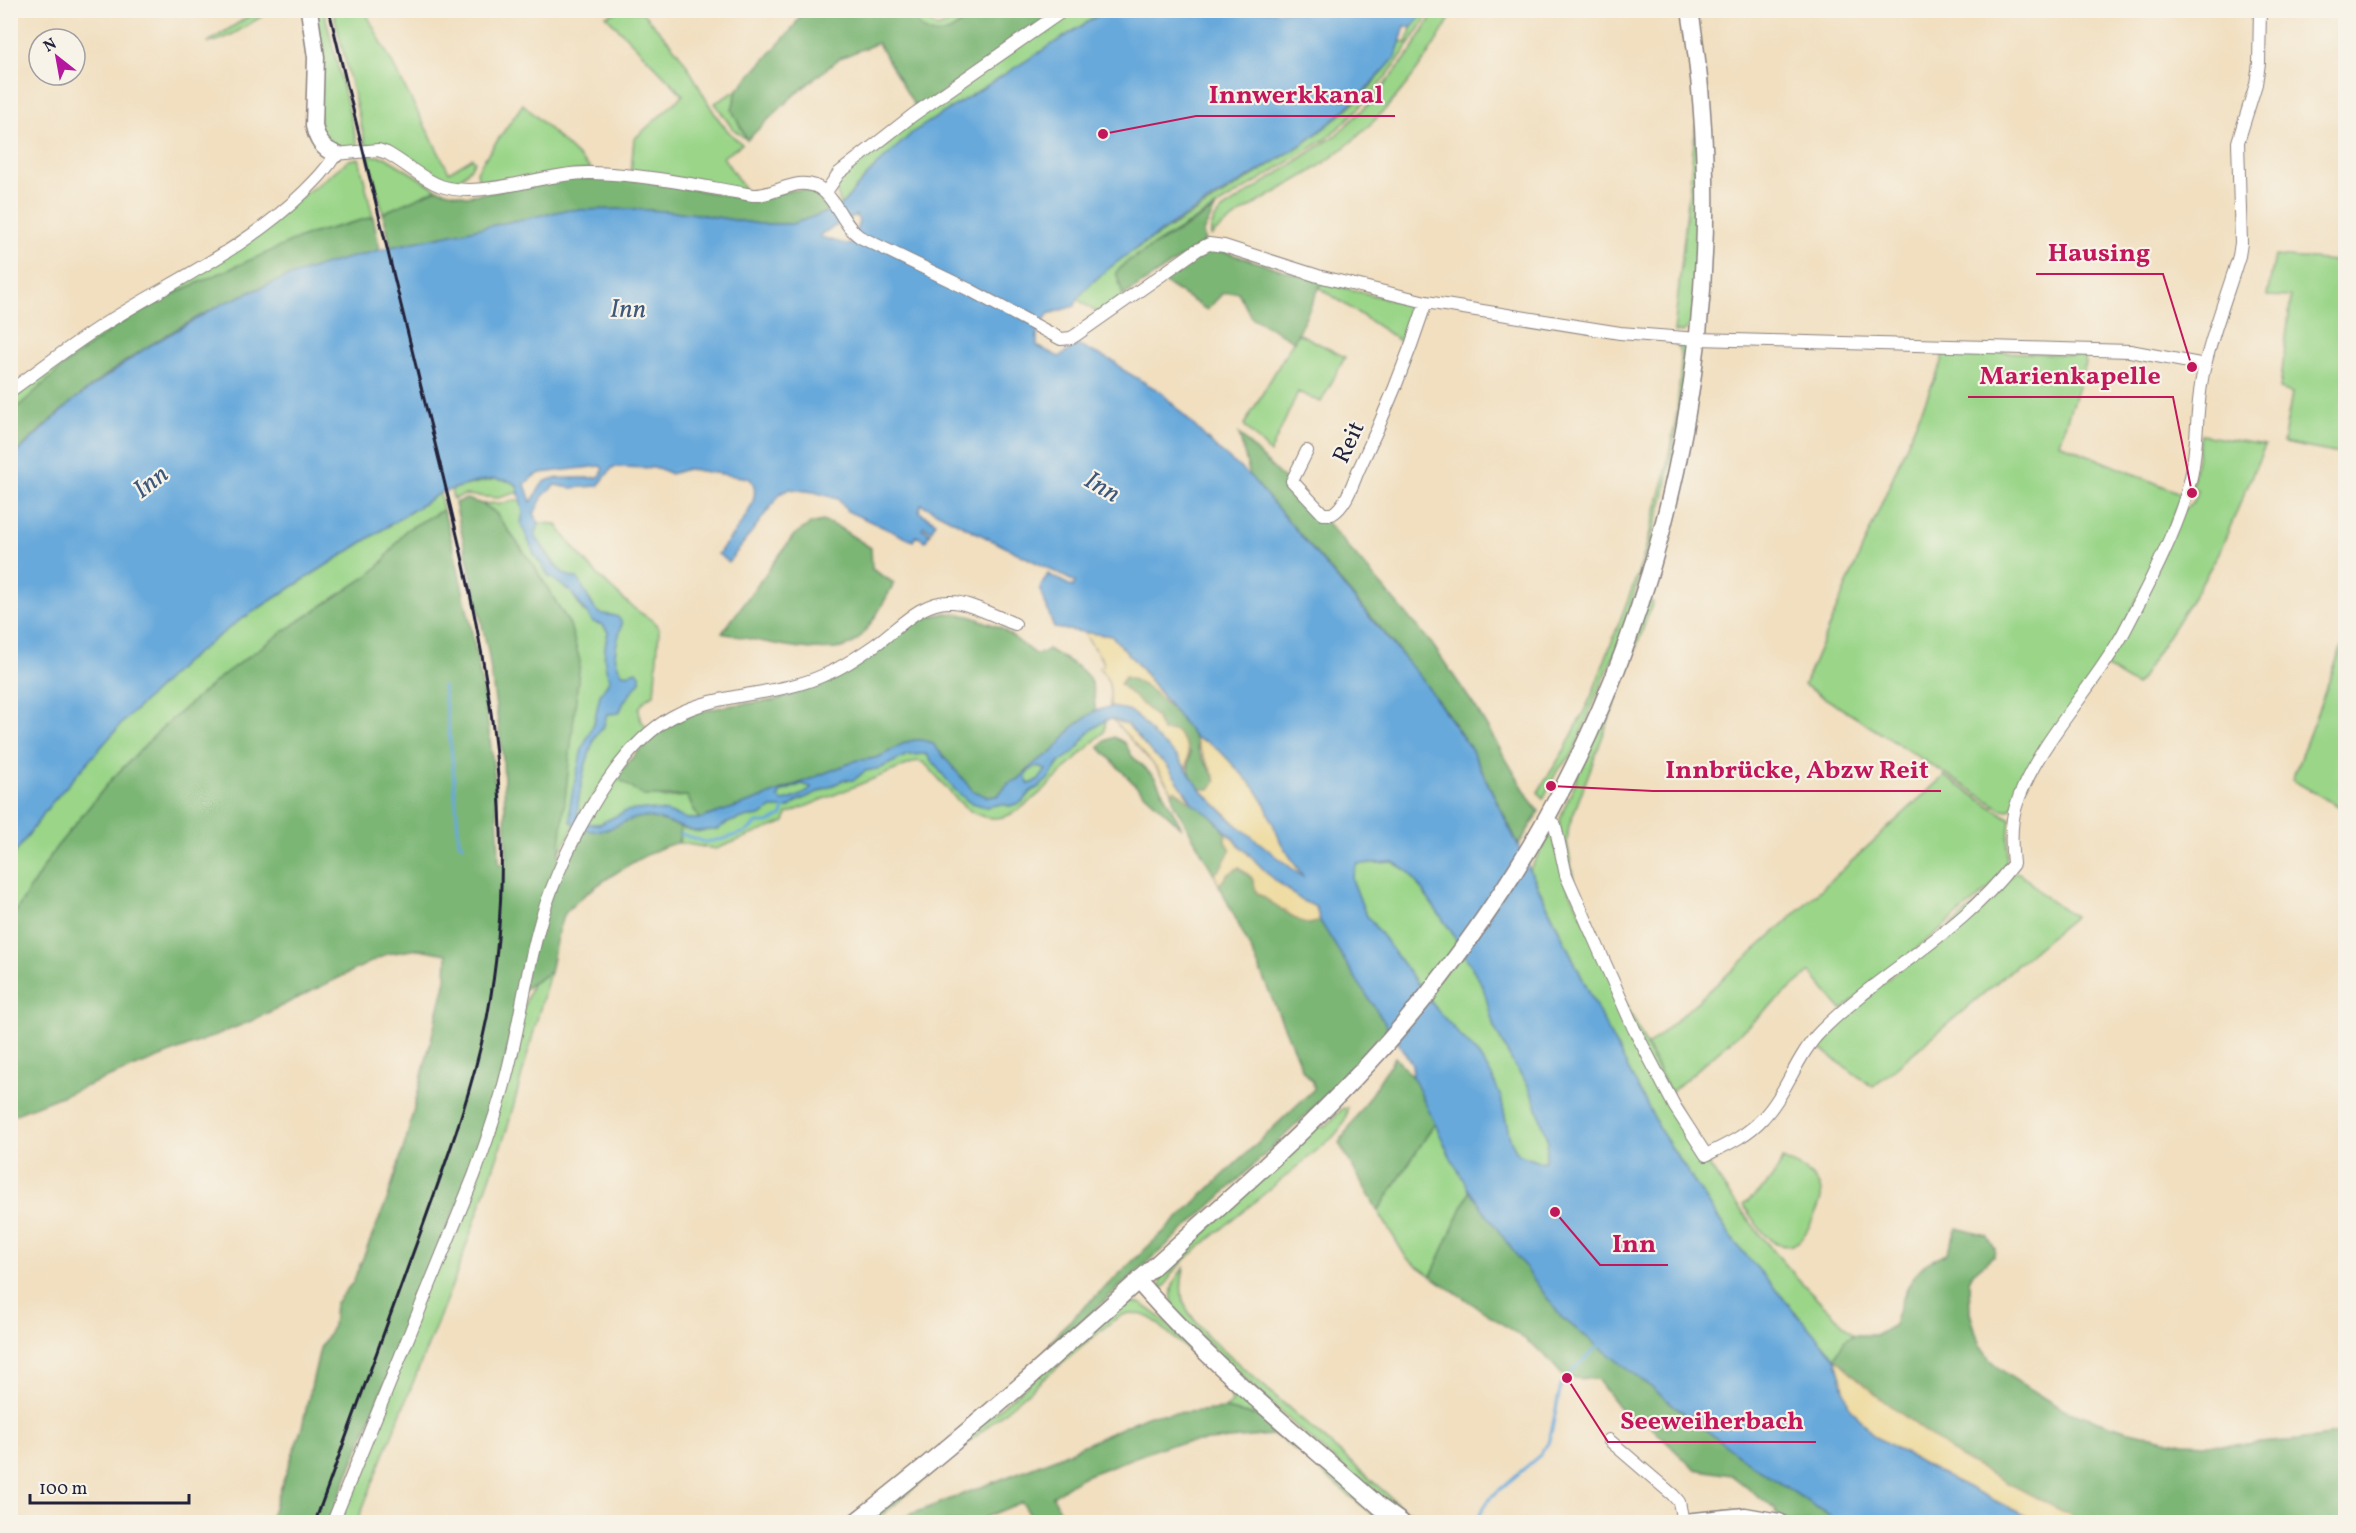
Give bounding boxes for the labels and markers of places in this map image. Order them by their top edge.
callout: Innwerkkanal [1196,72,1395,116]
callout: Hausing [2036,230,2163,274]
callout: Marienkapelle [1968,353,2173,397]
callout: Innbrücke, Abzw Reit [1653,747,1941,791]
callout: Inn [1600,1221,1668,1265]
callout: Seeweiherbach [1608,1398,1816,1442]

